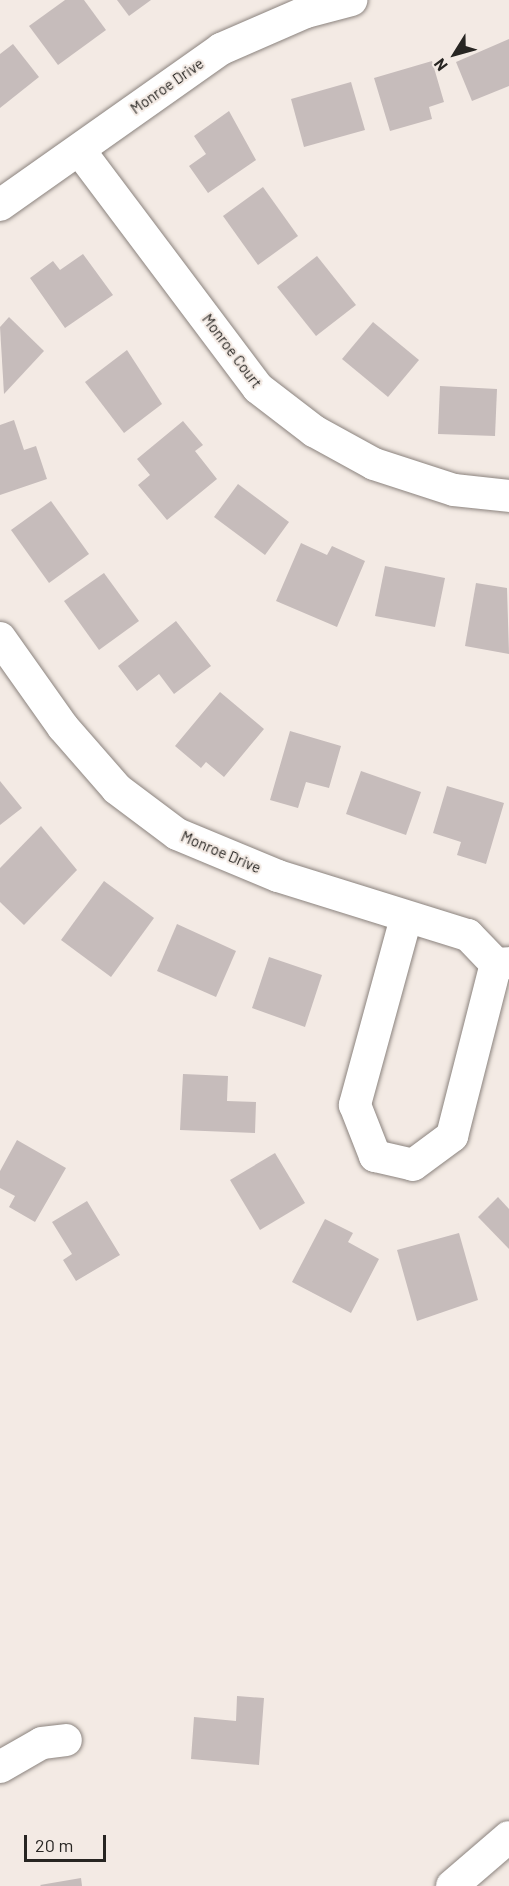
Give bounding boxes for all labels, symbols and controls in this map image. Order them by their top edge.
north arrow [425,24,485,84]
street label: Monroe Drive [127,54,207,118]
text: N [429,55,451,75]
street label: Monroe Court [198,310,266,392]
street label: Monroe Drive [178,827,264,877]
scale bar [27,1823,110,1861]
text: 20 m [35,1834,73,1856]

